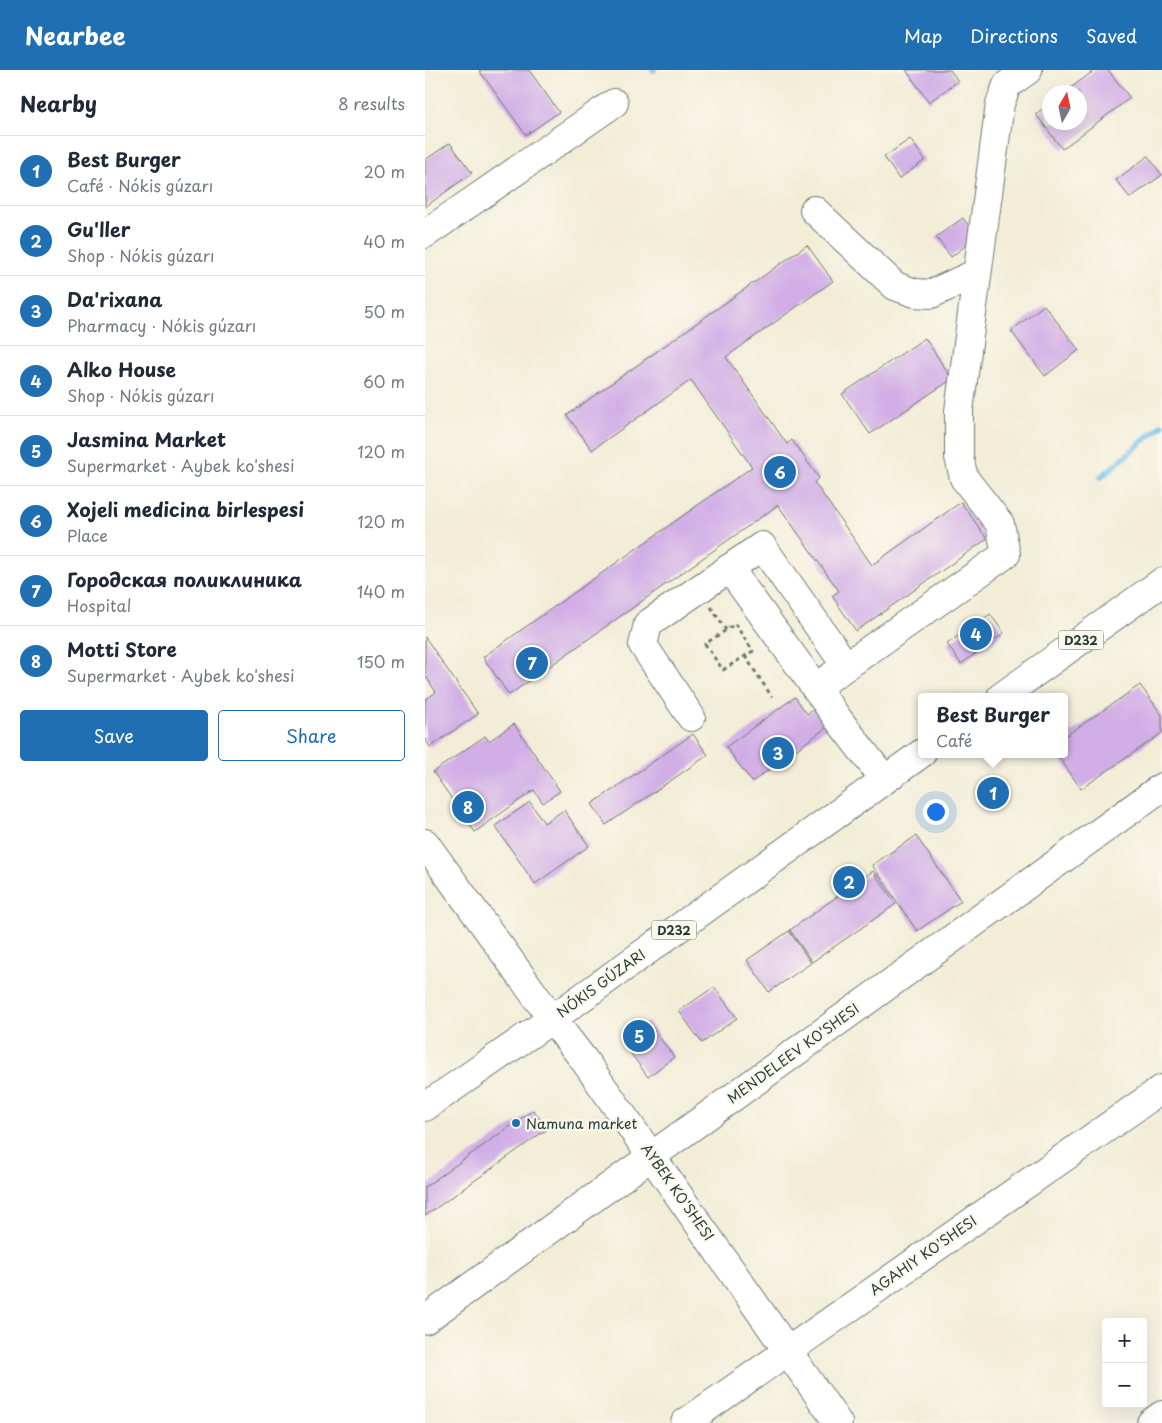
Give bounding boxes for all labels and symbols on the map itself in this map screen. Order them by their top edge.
north arrow [1042,85,1087,130]
pin: 6 [764,453,796,491]
pin: 4 [960,615,992,653]
road number: D232 [1059,630,1103,650]
pin: 7 [516,644,548,682]
pin: 3 [762,734,794,772]
pin: 1 [977,774,1009,812]
pin: 8 [452,788,484,826]
your location [923,799,949,825]
pin: 2 [833,863,865,901]
road number: D232 [651,920,697,940]
street label: NÓKIS GÚZARI [552,944,650,1022]
street label: MENDELEEV KO'SHESI [722,998,864,1108]
pin: 5 [623,1017,655,1055]
place label: Namuna market [526,1113,637,1134]
marker: Namuna market [510,1117,522,1129]
street label: AYBEK KO'SHESI [636,1139,720,1245]
street label: AGAHIY KO'SHESI [865,1210,981,1300]

